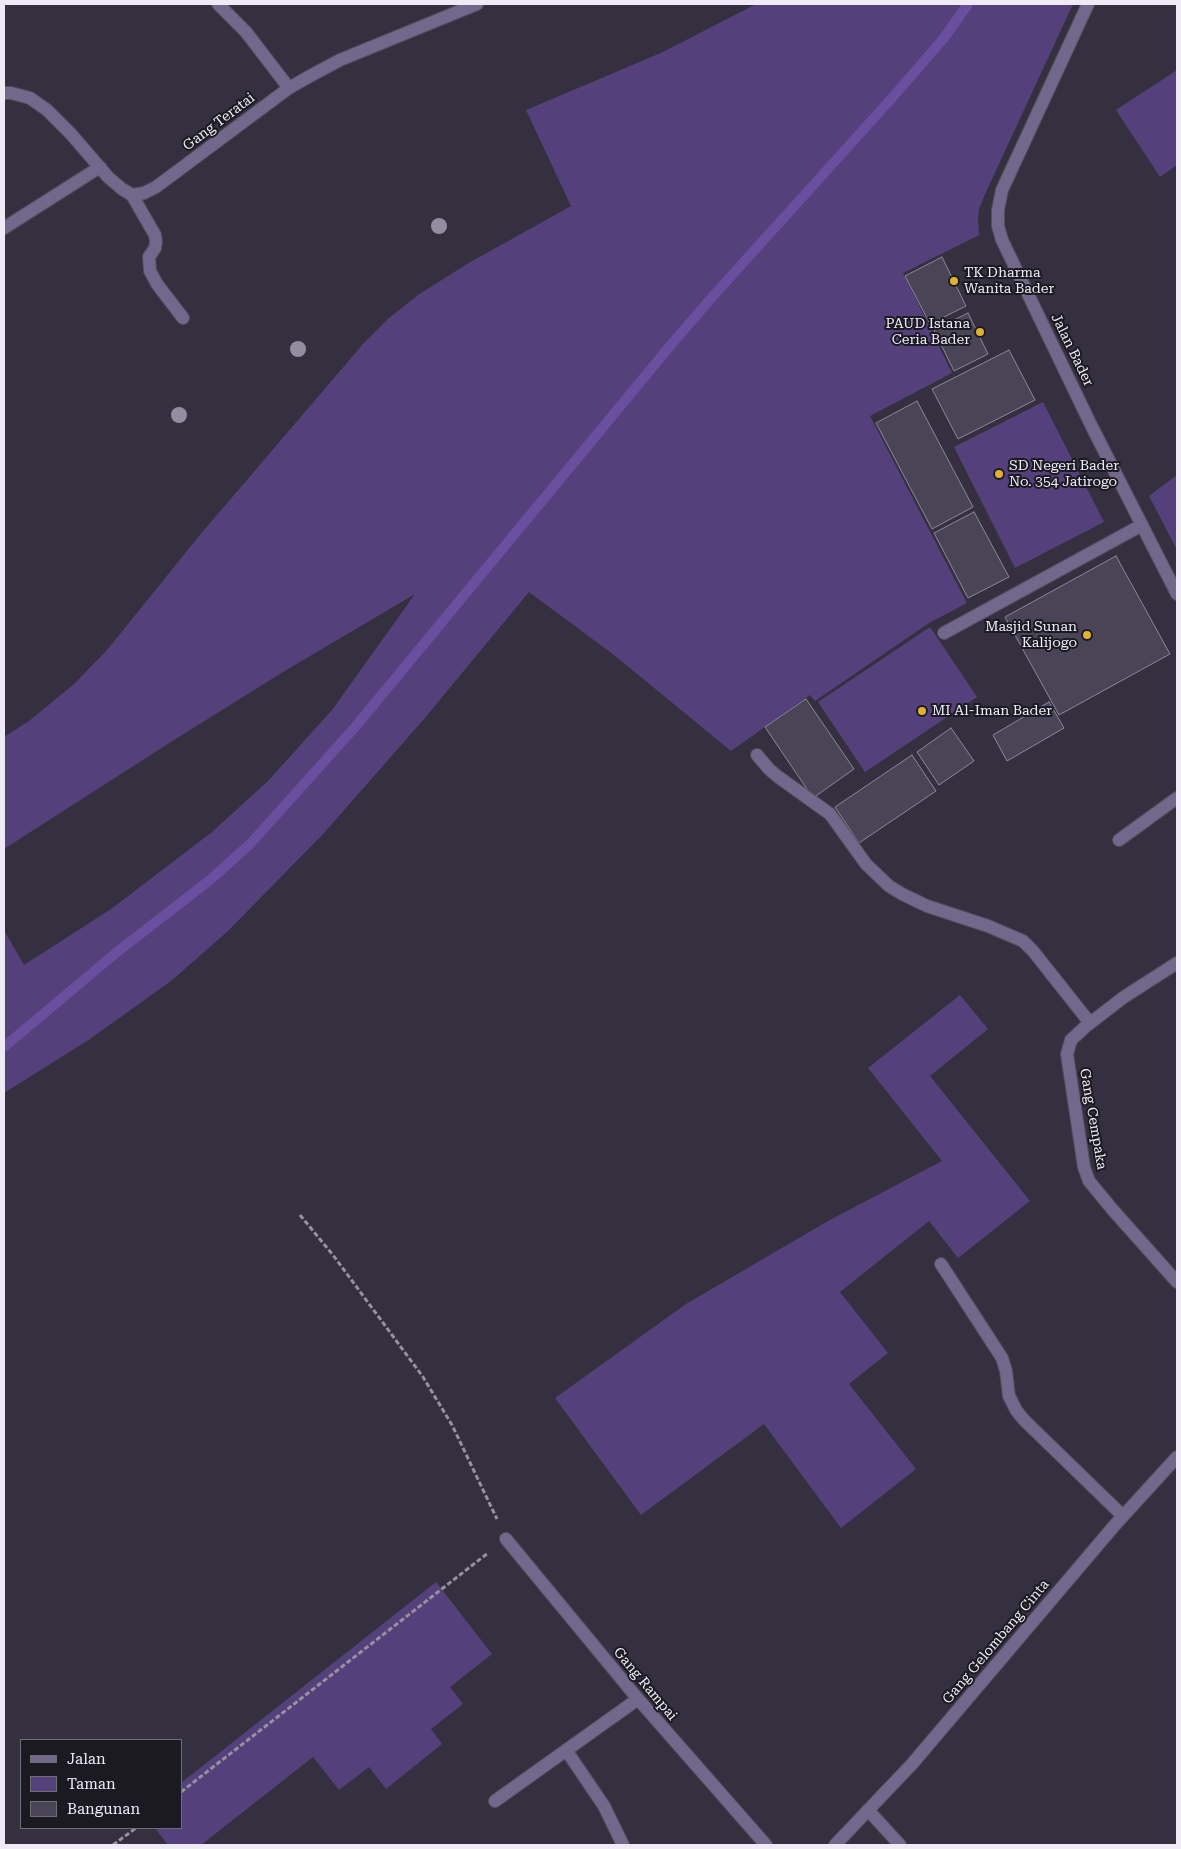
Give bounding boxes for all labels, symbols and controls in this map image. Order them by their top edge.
street label: Gang Teratai [180,90,258,154]
place label: TK Dharma Wanita Bader [964,265,1054,298]
marker: TK Dharma Wanita Bader [948,275,960,287]
street label: Jalan Bader [1047,311,1097,389]
place label: PAUD Istana Ceria Bader [885,316,970,348]
marker: PAUD Istana Ceria Bader [974,326,986,338]
place label: SD Negeri Bader No. 354 Jatirogo [1009,458,1119,491]
marker: SD Negeri Bader No. 354 Jatirogo [993,468,1005,480]
place label: Masjid Sunan Kalijogo [985,619,1077,652]
marker: Masjid Sunan Kalijogo [1081,629,1093,641]
place label: MI Al-Iman Bader [932,703,1052,719]
marker: MI Al-Iman Bader [916,705,928,717]
street label: Gang Cempaka [1076,1067,1110,1171]
street label: Gang Gelombang Cinta [939,1577,1053,1707]
street label: Gang Rampai [610,1644,680,1724]
legend [20,1739,182,1829]
text: Jalan [67,1750,106,1768]
text: Taman [67,1775,116,1793]
text: Bangunan [67,1800,140,1818]

